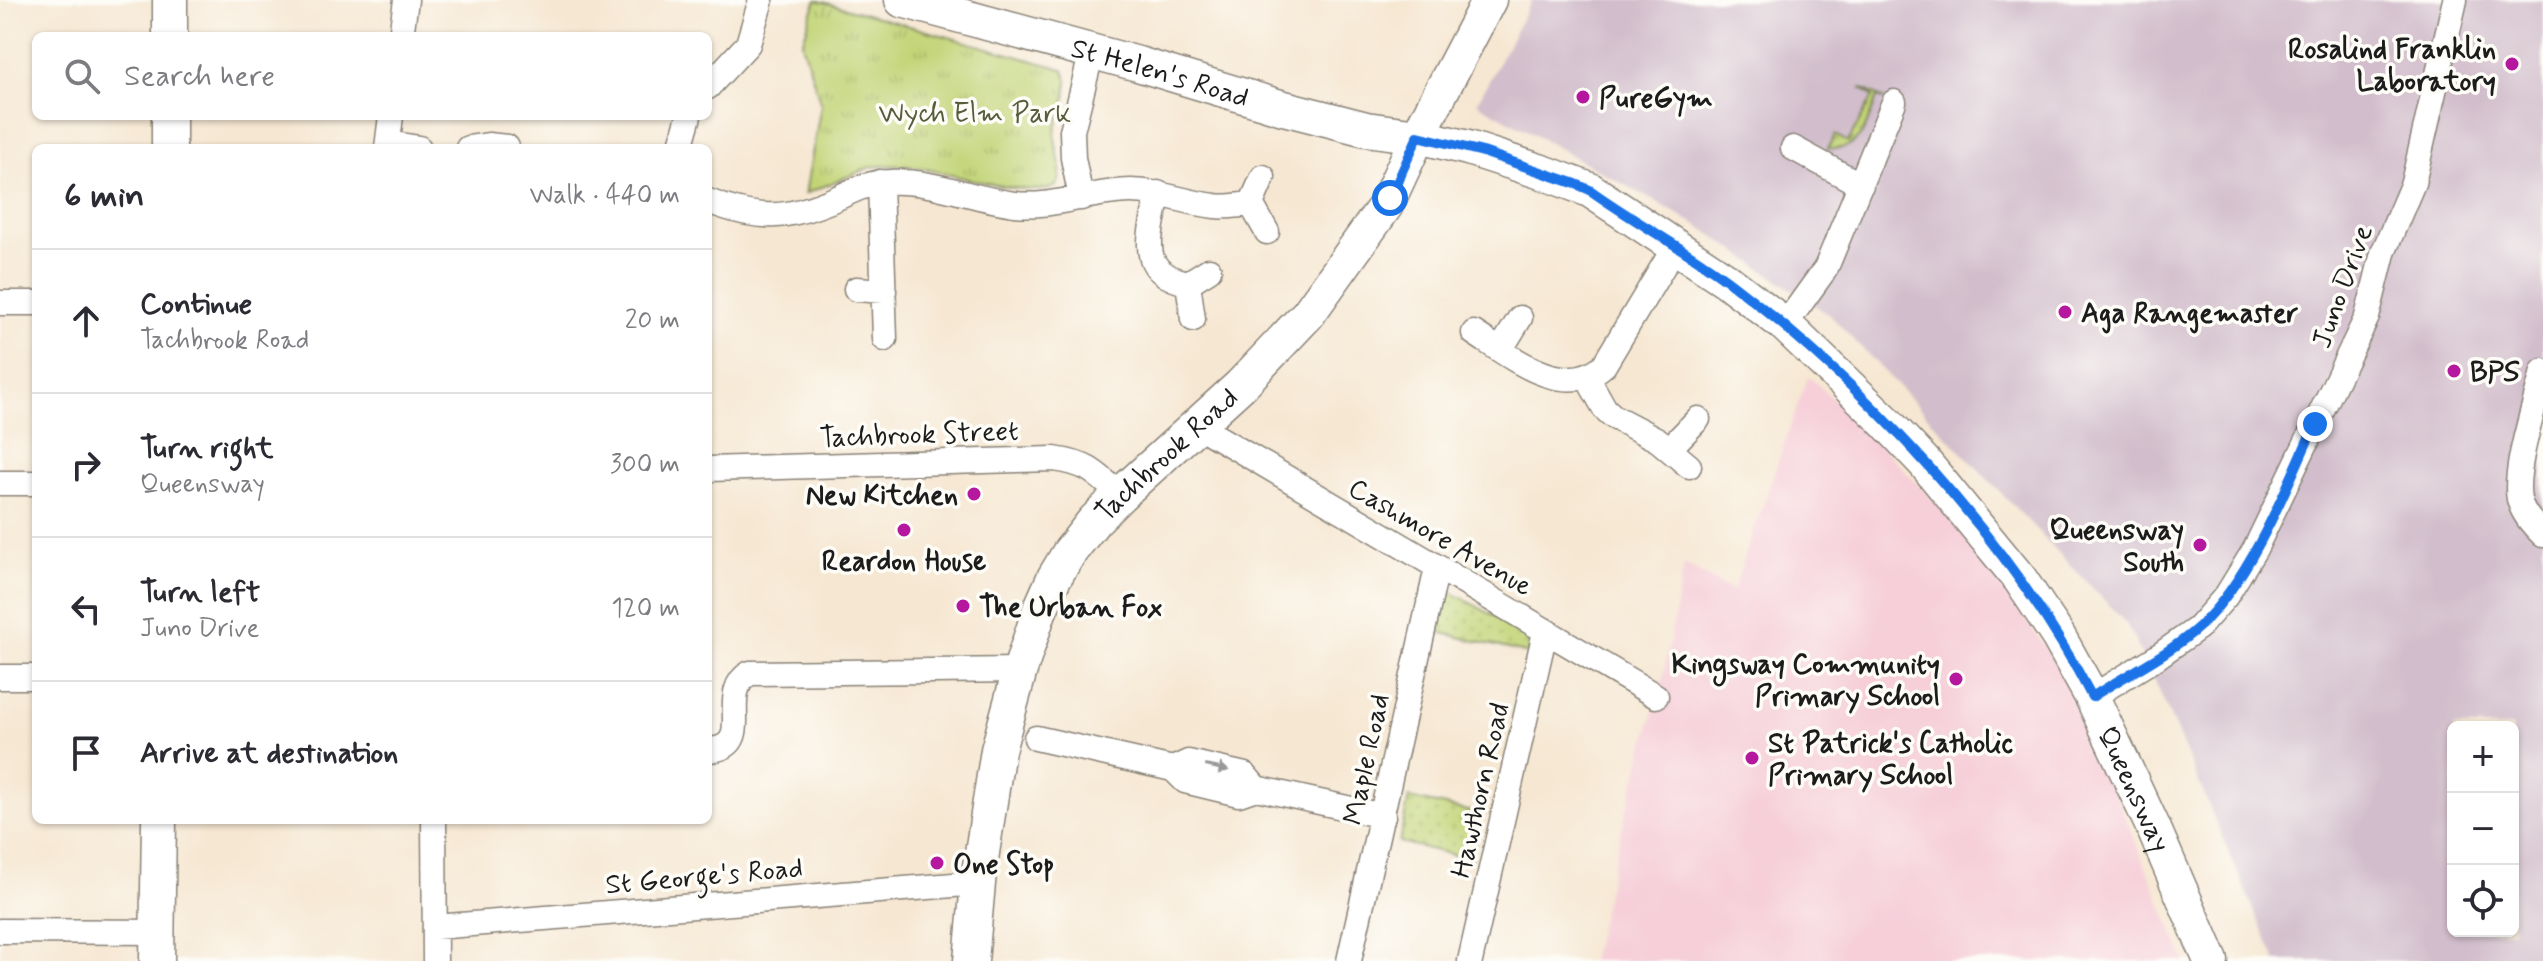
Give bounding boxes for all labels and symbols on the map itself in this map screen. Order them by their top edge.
street label: St Helen's Road [1067,31,1253,117]
place label: Rosalind Franklin Laboratory [2288,32,2496,101]
marker: Rosalind Franklin Laboratory [2503,55,2521,73]
place label: PureGym [1599,81,1713,118]
marker: PureGym [1574,88,1592,106]
park label: Wych Elm Park [879,96,1072,133]
route start [1372,180,1408,216]
street label: Juno Drive [2304,220,2383,354]
place label: Aga Rangemaster [2081,296,2298,334]
marker: Aga Rangemaster [2056,303,2074,321]
place label: BPS [2470,355,2520,392]
marker: BPS [2445,362,2463,380]
street label: Tachbrook Road [1088,380,1247,531]
route end [2297,406,2333,442]
street label: Tachbrook Street [819,414,1019,457]
street label: Cashmore Avenue [1341,470,1539,606]
place label: New Kitchen [806,478,958,515]
marker: New Kitchen [965,485,983,503]
place label: Queensway South [2050,513,2184,582]
marker: Reardon House [895,521,913,539]
marker: Queensway South [2191,536,2209,554]
place label: Reardon House [822,544,986,581]
place label: The Urban Fox [979,590,1162,627]
marker: The Urban Fox [954,597,972,615]
place label: Kingsway Community Primary School [1671,647,1940,716]
marker: Kingsway Community Primary School [1947,670,1965,688]
street label: Maple Road [1336,691,1399,828]
street label: Hawthorn Road [1443,699,1520,882]
street label: Queensway [2087,721,2178,858]
place label: St Patrick's Catholic Primary School [1768,726,2014,795]
marker: St Patrick's Catholic Primary School [1743,749,1761,767]
one-way arrow [1204,762,1229,775]
place label: One Stop [953,847,1054,884]
street label: St George's Road [604,850,805,908]
marker: One Stop [928,854,946,872]

